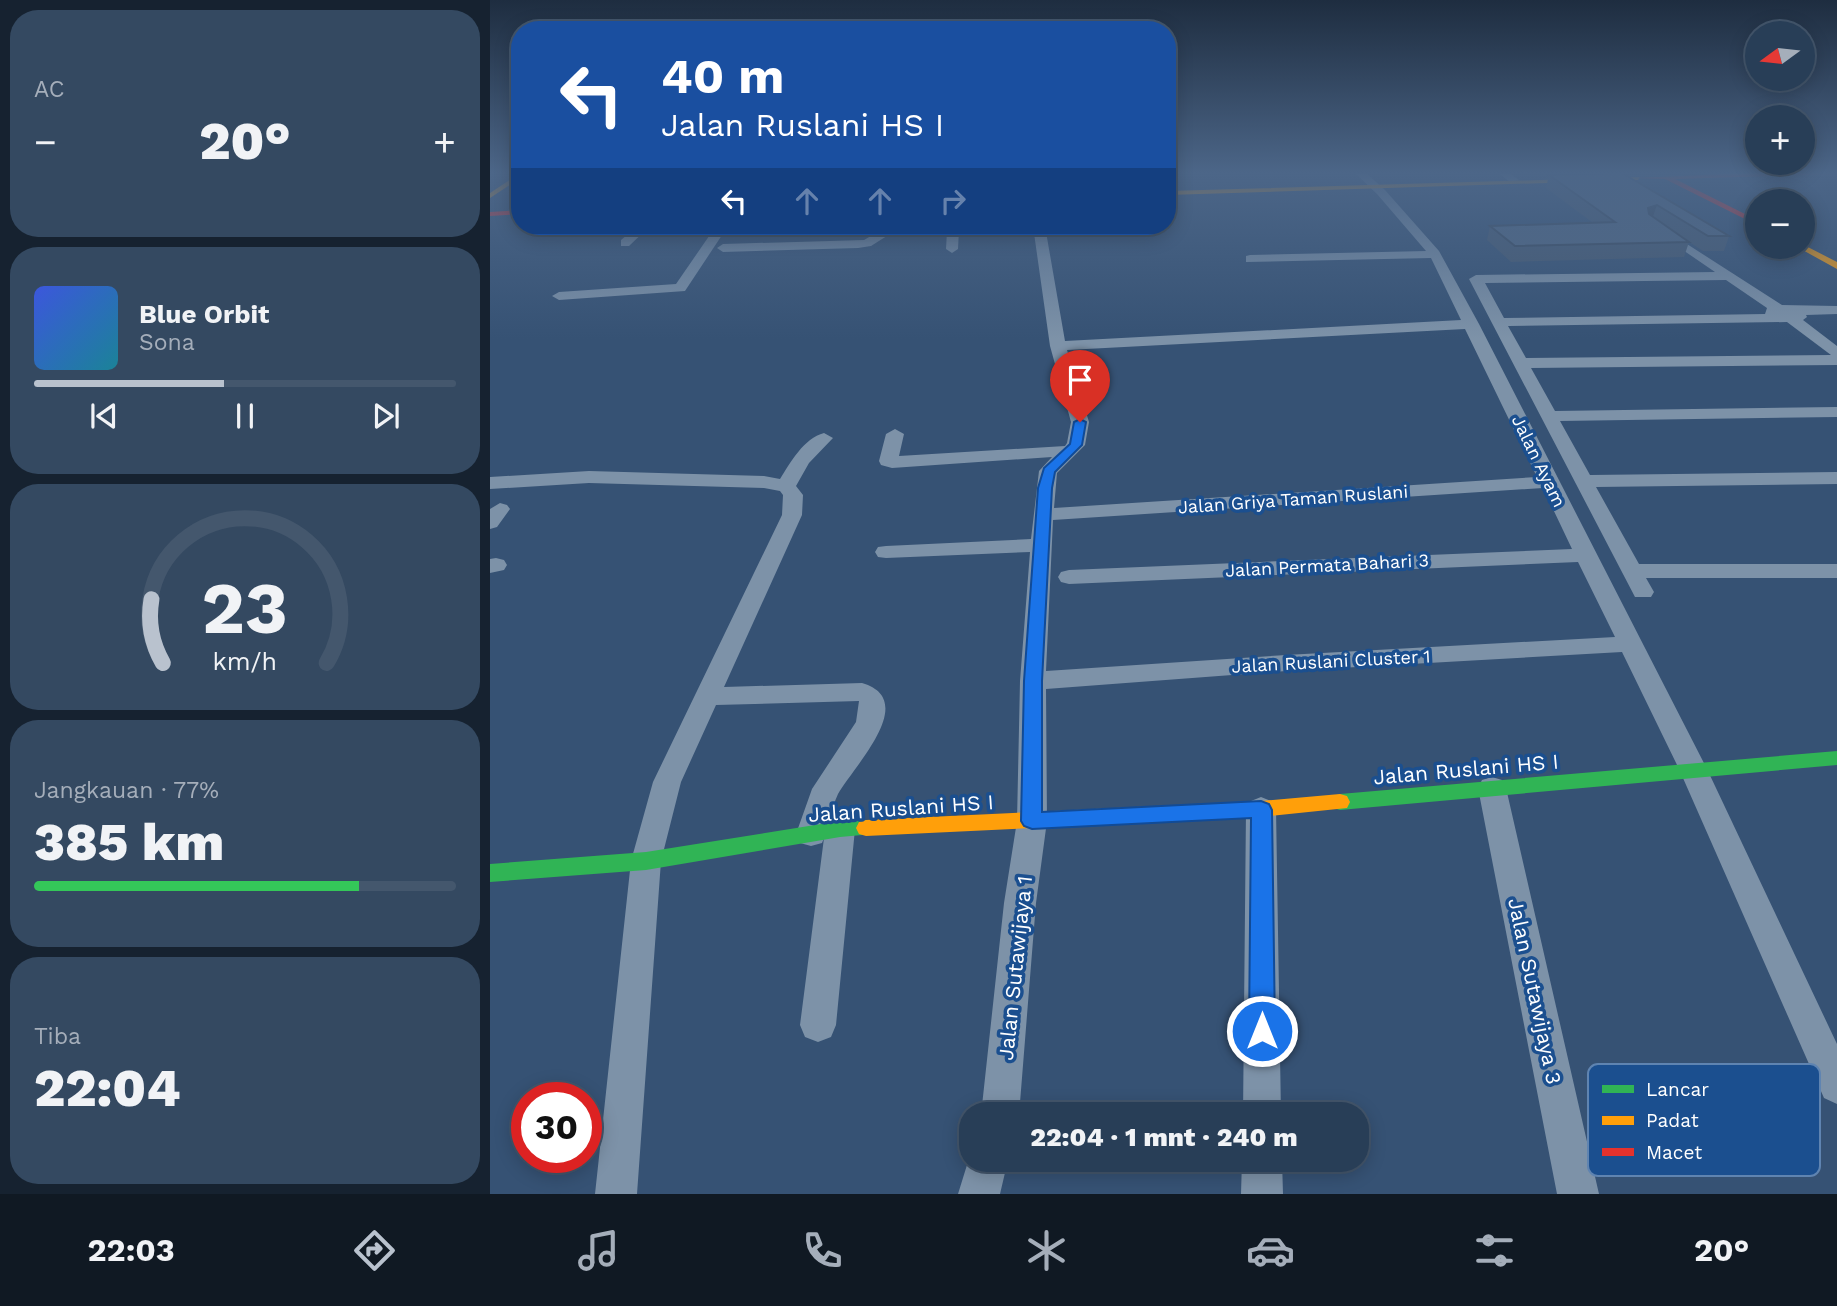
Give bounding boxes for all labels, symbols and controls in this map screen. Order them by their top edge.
north arrow [1745,21,1815,91]
map controls [1745,21,1815,259]
text: 40 m [661,47,784,105]
icon: left [546,49,637,140]
text: AC [34,76,64,103]
button: + [1745,105,1815,175]
text: Jalan Ruslani HS I [661,106,944,144]
text: 20° [199,111,291,172]
text: − [34,120,57,164]
text: + [433,120,456,164]
icon: left [715,182,753,220]
icon: ahead [788,182,826,220]
icon: ahead [861,182,899,220]
icon: right [934,182,972,220]
button: − [1745,189,1815,259]
text: Blue Orbit [139,299,269,329]
text: Sona [139,329,195,356]
pin [1050,350,1110,422]
icon: arrive [1061,361,1099,399]
icon: previous [85,397,123,435]
icon: pause [226,397,264,435]
icon: next [367,397,405,435]
street label: Jalan Ayam [1508,412,1570,510]
street label: Jalan Griya Taman Ruslani [1177,480,1409,518]
street label: Jalan Permata Bahari 3 [1225,549,1429,581]
text: 23 [202,565,288,651]
street label: Jalan Ruslani Cluster 1 [1231,645,1431,677]
text: km/h [213,647,277,676]
street label: Jalan Ruslani HS I [1372,748,1560,790]
text: Jangkauan · 77% [34,777,219,804]
street label: Jalan Ruslani HS I [807,789,995,827]
text: 385 km [34,812,224,873]
street label: Jalan Sutawijaya 1 [993,874,1037,1062]
street label: Jalan Sutawijaya 3 [1503,895,1567,1087]
position arrow [1225,994,1299,1068]
text: Tiba [34,1023,81,1050]
text: 22:04 [34,1058,180,1119]
legend [1588,1064,1820,1176]
text: Lancar [1646,1078,1709,1101]
speed limit sign: 30 [511,1082,602,1173]
text: Padat [1646,1109,1699,1132]
text: 22:04 · 1 mnt · 240 m [1030,1122,1298,1152]
text: Macet [1646,1141,1702,1164]
icon: directions [350,1226,399,1275]
icon: music [574,1226,623,1275]
icon: phone [798,1226,847,1275]
icon: climate [1022,1226,1071,1275]
icon: car [1246,1226,1295,1275]
icon: filters [1470,1226,1519,1275]
text: 22:03 [88,1231,175,1269]
text: 20° [1694,1231,1749,1269]

